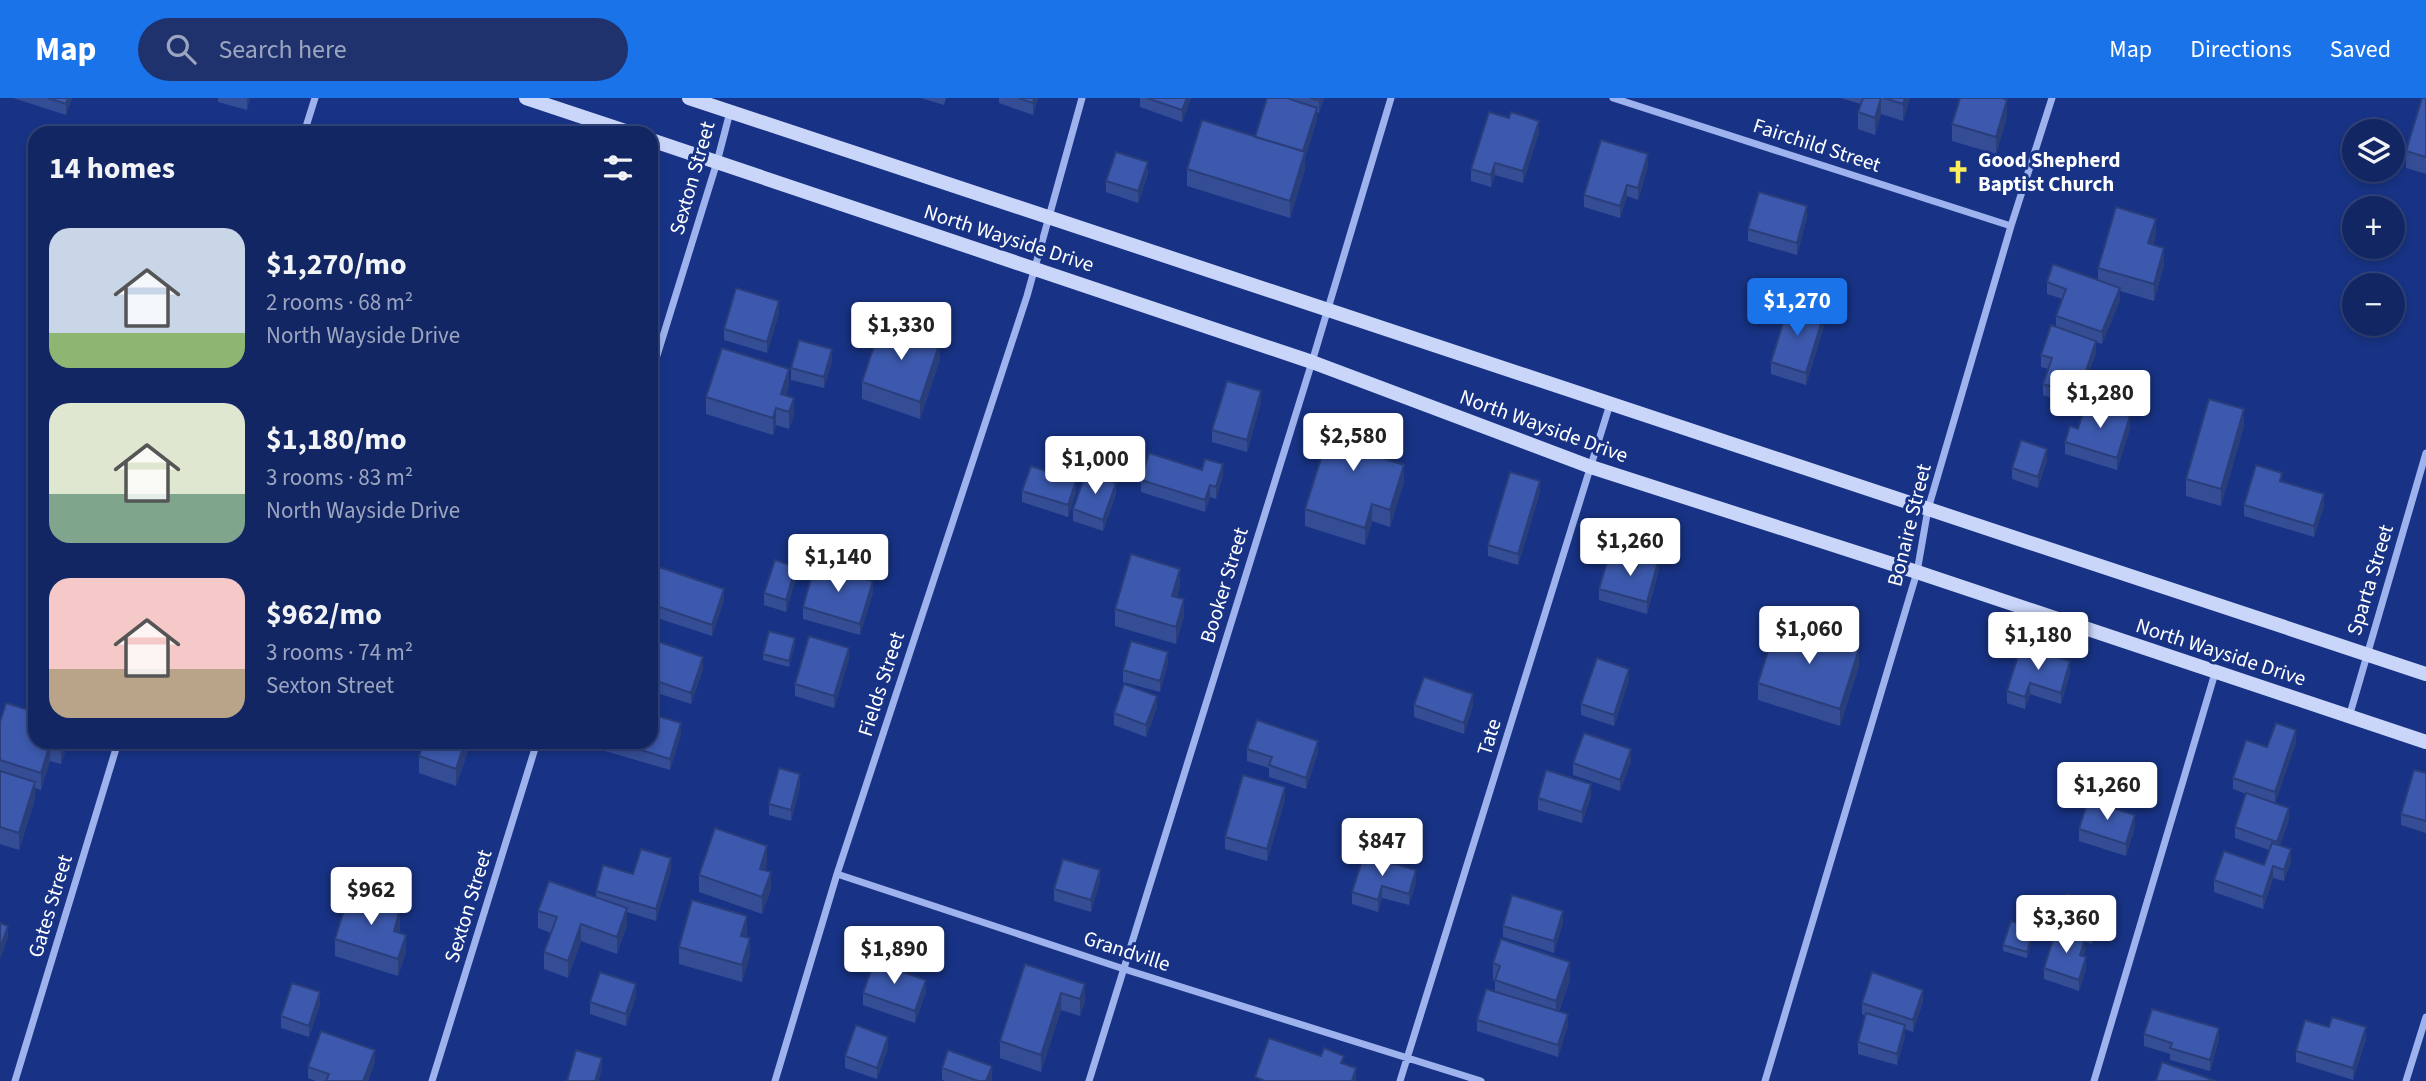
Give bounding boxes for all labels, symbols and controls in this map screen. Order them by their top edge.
search box [138,18,628,81]
text: Map [35,26,96,73]
icon: search [162,30,200,68]
text: Search here [218,31,347,68]
text: Map [2109,32,2152,67]
text: Directions [2190,32,2292,67]
text: Saved [2330,32,2391,67]
street label: Fairchild Street [1749,110,1885,180]
street label: Sexton Street [661,118,723,238]
map controls [2342,119,2405,336]
button: layers [2342,119,2405,182]
place label: Good Shepherd Baptist Church [1978,145,2121,199]
text: 14 homes [49,147,175,190]
icon: filters [599,149,637,187]
church icon: Good Shepherd Baptist Church [1944,158,1972,186]
street label: North Wayside Drive [920,196,1098,280]
button: + [2342,196,2405,259]
text: $1,270/mo [266,243,407,286]
icon: home [105,256,189,340]
button: − [2342,273,2405,336]
pin: $1,270 [1740,278,1854,338]
text: $1,270 [1763,284,1831,317]
text: 2 rooms · 68 m² [266,286,413,319]
pin: $1,330 [844,302,958,362]
text: $1,330 [867,308,935,341]
text: North Wayside Drive [266,319,460,352]
pin: $1,280 [2043,370,2157,430]
text: $1,280 [2066,376,2134,409]
street label: North Wayside Drive [1456,382,1632,470]
pin: $2,580 [1296,414,1410,473]
text: $1,180/mo [266,418,407,461]
text: $2,580 [1319,419,1387,452]
icon: home [105,431,189,515]
pin: $1,000 [1038,436,1152,496]
text: $1,000 [1061,442,1129,475]
text: 3 rooms · 83 m² [266,461,413,494]
street label: Bonaire Street [1879,461,1939,589]
text: North Wayside Drive [266,494,460,527]
pin: $1,260 [1573,518,1687,578]
street label: Sparta Street [2339,521,2401,639]
street label: Booker Street [1192,523,1256,647]
text: $1,260 [1596,524,1664,557]
pin: $1,140 [781,534,895,594]
text: $1,140 [804,540,872,573]
text: $962/mo [266,593,382,636]
icon: home [105,606,189,690]
pin: $1,060 [1752,606,1866,666]
street label: North Wayside Drive [2132,610,2310,694]
text: $1,060 [1775,612,1843,645]
pin: $1,180 [1981,612,2095,672]
text: $1,180 [2004,618,2072,651]
street label: Fields Street [850,628,912,740]
text: 3 rooms · 74 m² [266,636,413,669]
text: Sexton Street [266,669,394,702]
street label: Tate [1469,715,1509,759]
pin: $1,260 [2050,762,2164,822]
text: $1,260 [2073,768,2141,801]
pin: $847 [1341,818,1423,878]
text: $847 [1358,824,1406,857]
street label: Sexton Street [437,846,499,966]
street label: Gates Street [20,851,80,961]
pin: $962 [330,868,412,927]
text: $962 [347,873,395,906]
pin: $3,360 [2009,896,2123,955]
text: $3,360 [2032,901,2100,934]
street label: Grandville [1080,923,1174,979]
pin: $1,890 [837,926,951,986]
text: $1,890 [860,932,928,965]

